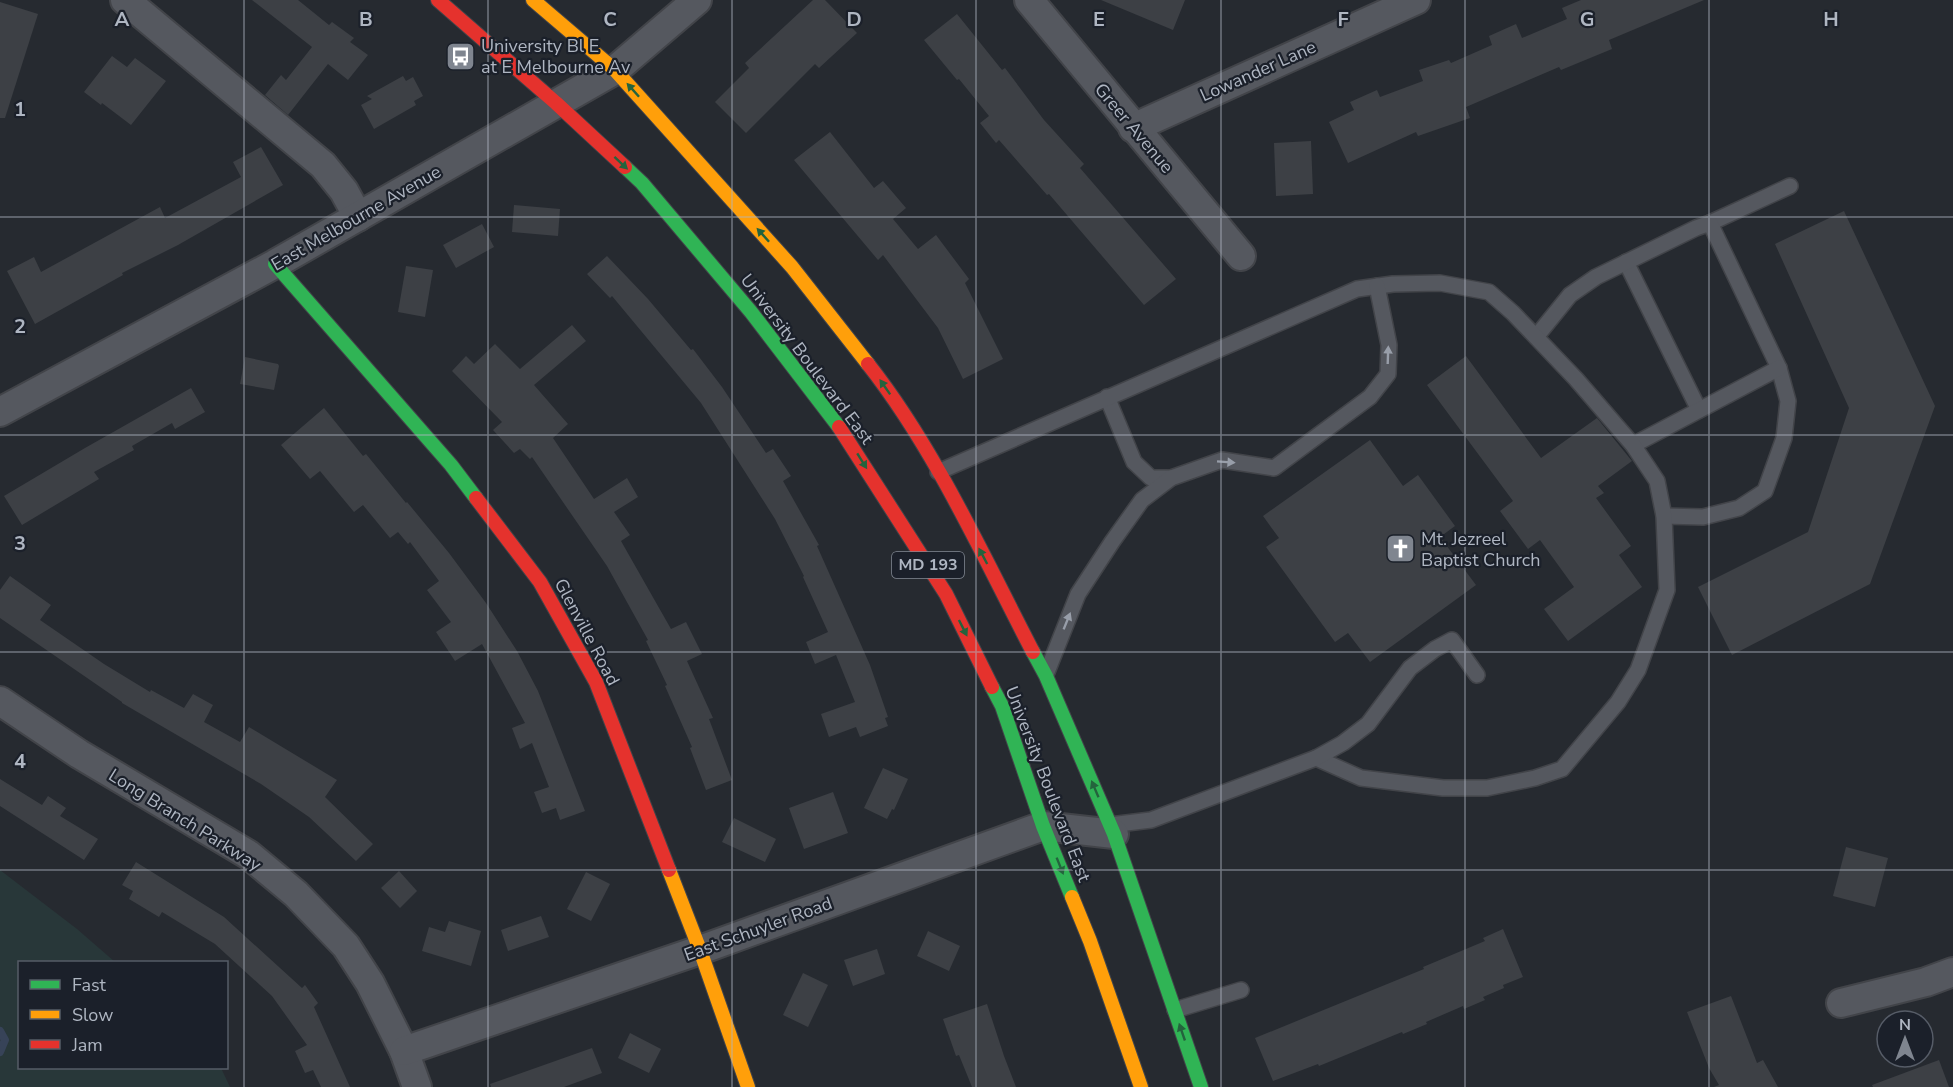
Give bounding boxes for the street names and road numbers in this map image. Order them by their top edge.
street label: Lowander Lane [1196,35,1320,107]
street label: Greer Avenue [1089,78,1179,178]
street label: East Melbourne Avenue [267,160,445,276]
street label: University Boulevard East [735,269,879,450]
road number: MD 193 [892,552,964,578]
street label: Glenville Road [549,574,625,690]
street label: University Boulevard East [1000,683,1097,886]
street label: Long Branch Parkway [104,763,267,877]
street label: East Schuyler Road [681,891,835,967]

